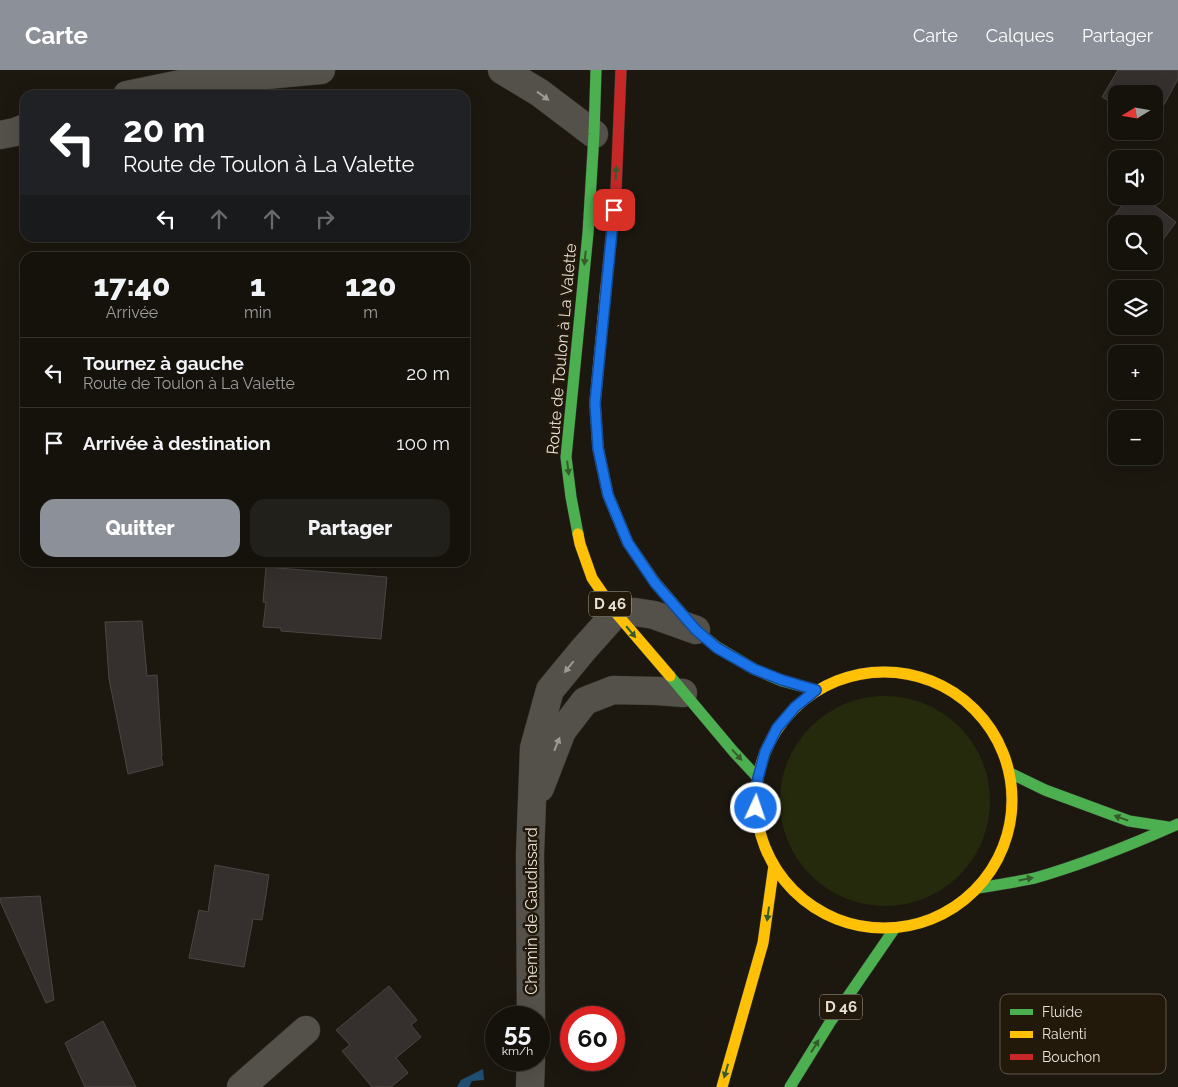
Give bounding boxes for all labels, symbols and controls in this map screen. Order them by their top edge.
text: Carte [25,21,88,50]
text: Carte [913,25,958,46]
text: Calques [986,25,1054,46]
text: Partager [1082,25,1153,46]
north arrow [1108,85,1162,140]
map controls [1108,85,1163,465]
one-way arrow [536,91,550,101]
text: 20 m [123,109,205,150]
icon: left [40,110,105,175]
button: sound [1108,150,1163,205]
text: Route de Toulon à La Valette [123,151,414,177]
one-way arrow [613,164,621,180]
pin [593,189,635,231]
icon: arrive [600,196,628,224]
icon: left [152,205,180,233]
icon: ahead [205,205,233,233]
icon: ahead [258,205,286,233]
icon: right [311,205,339,233]
button: search [1108,215,1163,270]
street label: Route de Toulon à La Valette [543,243,580,455]
one-way arrow [581,251,589,267]
text: 17:40 [94,268,170,303]
text: 1 [250,268,265,303]
text: 120 [345,268,396,303]
button: layers [1108,280,1163,335]
text: Arrivée [106,303,158,322]
text: min [244,303,271,322]
text: m [363,303,378,322]
button: + [1108,345,1163,400]
text: Tournez à gauche [83,352,244,374]
icon: left [40,359,68,387]
text: 20 m [406,362,450,384]
text: Route de Toulon à La Valette [83,374,295,393]
button: − [1108,410,1163,465]
icon: arrive [40,429,68,457]
text: Arrivée à destination [83,432,271,454]
text: 100 m [396,432,450,454]
one-way arrow [564,460,572,476]
button: Quitter [40,499,240,557]
button: Partager [250,499,450,557]
road number: D 46 [589,592,631,616]
one-way arrow [626,625,637,638]
one-way arrow [563,660,574,673]
one-way arrow [554,736,561,751]
one-way arrow [731,749,743,761]
position arrow [729,781,781,833]
one-way arrow [1113,814,1128,821]
street label: Chemin de Gaudissard [522,827,541,995]
one-way arrow [1019,875,1035,883]
one-way arrow [764,906,772,922]
road number: D 46 [820,994,862,1020]
legend [1000,994,1166,1074]
text: Fluide [1042,1004,1082,1020]
speed limit sign: 60 [560,1006,625,1071]
text: 55 [504,1017,531,1047]
text: Ralenti [1042,1026,1087,1042]
one-way arrow [811,1039,820,1052]
text: km/h [502,1044,533,1058]
text: Bouchon [1042,1049,1100,1065]
one-way arrow [722,1063,730,1078]

